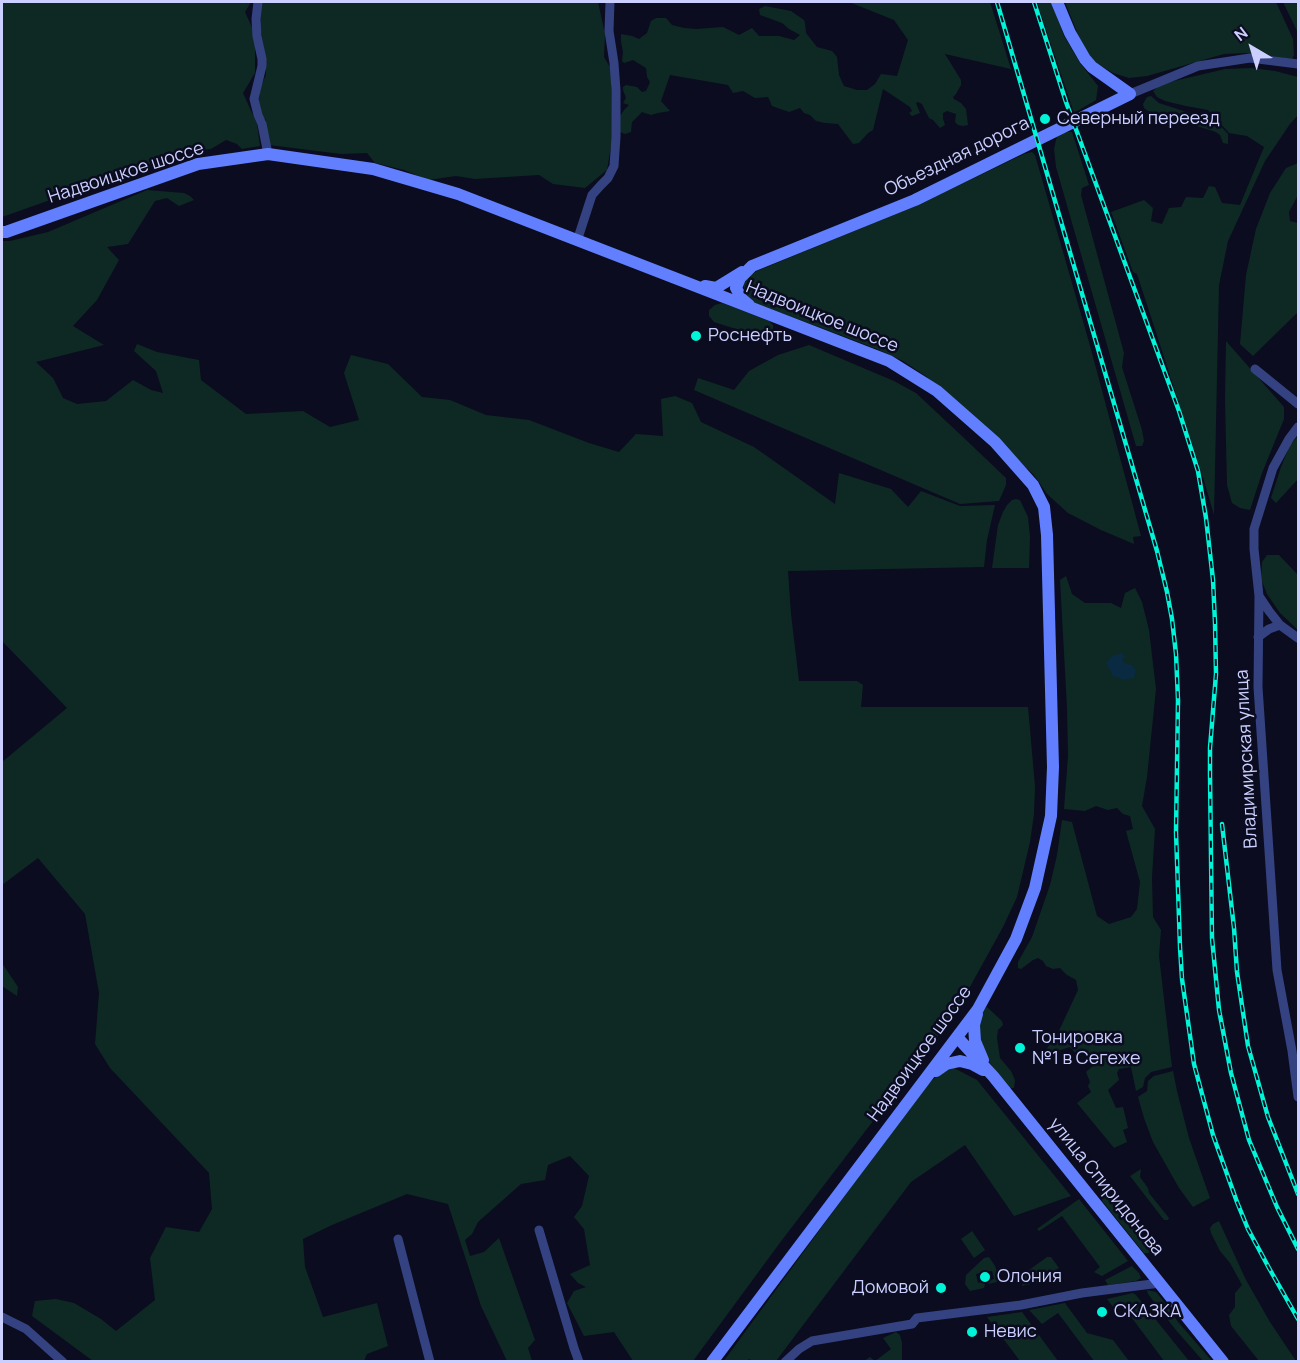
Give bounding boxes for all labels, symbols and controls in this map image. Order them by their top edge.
north arrow [1222,18,1282,78]
text: N [1230,22,1252,46]
place label: Северный переезд [1057,108,1220,130]
marker: Северный переезд [1038,112,1052,126]
street label: Объездная дорога [881,113,1033,201]
street label: Надвоицкое шоссе [45,138,207,208]
street label: Надвоицкое шоссе [743,277,901,357]
place label: Роснефть [708,325,792,347]
marker: Роснефть [689,329,703,343]
street label: Владимирская улица [1232,669,1262,849]
street label: Надвоицкое шоссе [863,982,977,1126]
place label: Тонировка №1 в Сегеже [1032,1027,1140,1070]
marker: Тонировка №1 в Сегеже [1013,1041,1027,1055]
street label: улица Спиридонова [1044,1114,1168,1260]
place label: Олония [997,1266,1062,1288]
marker: Олония [978,1270,992,1284]
place label: Домовой [851,1277,929,1299]
marker: Домовой [934,1281,948,1295]
place label: СКАЗКА [1114,1301,1181,1323]
marker: СКАЗКА [1095,1305,1109,1319]
place label: Невис [984,1321,1037,1343]
marker: Невис [965,1325,979,1339]

